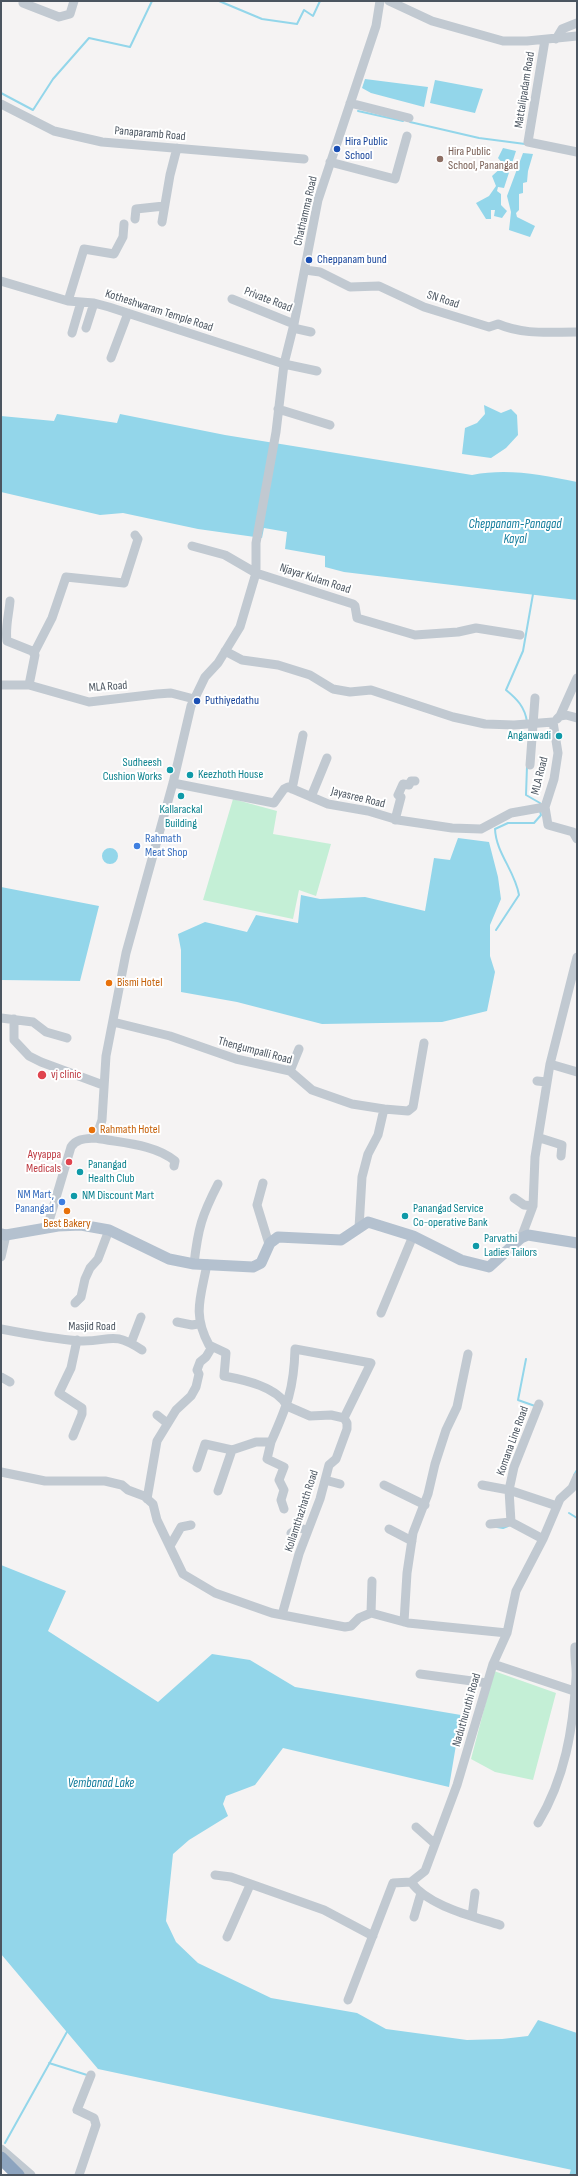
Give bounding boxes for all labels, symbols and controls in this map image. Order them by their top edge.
street label: Mattalipadam Road [512,51,538,129]
street label: Panaparamb Road [114,124,186,144]
place label: Hira Public School [345,135,388,163]
marker: Hira Public School [332,144,342,154]
place label: Hira Public School, Panangad [448,145,518,173]
marker: Hira Public School, Panangad [435,154,445,164]
street label: Chathamma Road [291,175,321,247]
place label: Cheppanam bund [317,253,387,267]
marker: Cheppanam bund [304,255,314,265]
street label: Private Road [242,284,294,316]
street label: Kotheshwaram Temple Road [103,287,215,335]
street label: SN Road [425,288,461,312]
water label: Cheppanam-Panagad Kayal [468,517,562,548]
street label: Njayar Kulam Road [278,561,352,597]
street label: MLA Road [88,678,128,696]
place label: Puthiyedathu [205,694,259,708]
marker: Puthiyedathu [192,696,202,706]
place label: Anganwadi [508,729,551,743]
marker: Anganwadi [554,731,564,741]
street label: MLA Road [528,755,552,797]
place label: Sudheesh Cushion Works [103,756,162,784]
marker: Sudheesh Cushion Works [165,765,175,775]
place label: Keezhoth House [198,768,263,782]
marker: Keezhoth House [185,770,195,780]
street label: Jayasree Road [329,784,387,812]
marker: Kallarackal Building [176,791,186,801]
place label: Kallarackal Building [159,803,203,831]
place label: Rahmath Meat Shop [145,832,187,860]
marker: Rahmath Meat Shop [132,841,142,851]
place label: Bismi Hotel [117,976,162,990]
marker: Bismi Hotel [104,978,114,988]
street label: Thengumpalli Road [217,1034,293,1068]
place label: vj clinic [51,1068,81,1082]
marker: vj clinic [36,1069,48,1081]
place label: Rahmath Hotel [100,1123,160,1137]
marker: Rahmath Hotel [87,1125,97,1135]
place label: Ayyappa Medicals [26,1148,61,1176]
marker: Ayyappa Medicals [64,1157,74,1167]
place label: Panangad Health Club [88,1158,135,1186]
marker: Panangad Health Club [75,1167,85,1177]
place label: NM Mart, Panangad [15,1188,54,1216]
place label: NM Discount Mart [82,1189,154,1203]
marker: NM Discount Mart [69,1191,79,1201]
marker: NM Mart, Panangad [57,1197,67,1207]
place label: Panangad Service Co-operative Bank [413,1202,488,1230]
marker: Best Bakery [62,1206,72,1216]
marker: Panangad Service Co-operative Bank [400,1211,410,1221]
place label: Best Bakery [43,1217,91,1231]
place label: Parvathi Ladies Tailors [484,1232,537,1260]
marker: Parvathi Ladies Tailors [471,1241,481,1251]
street label: Masjid Road [68,1320,116,1334]
street label: Komana Line Road [494,1404,532,1478]
street label: Kollamthazhath Road [282,1468,322,1554]
street label: Naduthuruthi Road [450,1672,484,1748]
water label: Vembanad Lake [68,1776,134,1792]

